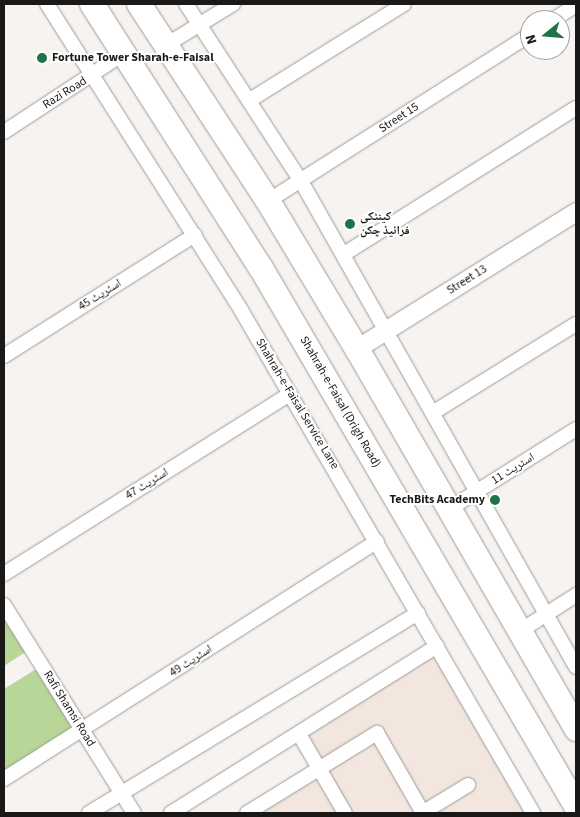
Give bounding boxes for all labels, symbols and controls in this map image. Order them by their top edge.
north arrow [520,10,570,60]
text: N [521,32,543,46]
place label: Fortune Tower Sharah-e-Faisal [52,51,214,65]
marker: Fortune Tower Sharah-e-Faisal [36,52,48,64]
street label: Razi Road [40,74,90,112]
street label: Street 15 [376,100,422,136]
place label: کینٹکی فرائیڈ چکن [360,210,410,238]
marker: کینٹکی فرائیڈ چکن [344,218,356,230]
street label: Street 13 [444,262,490,298]
street label: اسٹریٹ 45 [76,276,124,314]
street label: Shahrah-e-Faisal (Drigh Road) [296,334,384,470]
street label: Shahrah-e-Faisal Service Lane [252,336,342,472]
street label: اسٹریٹ 11 [489,450,537,488]
street label: اسٹریٹ 47 [123,465,171,503]
place label: TechBits Academy [389,493,485,507]
marker: TechBits Academy [489,494,501,506]
street label: اسٹریٹ 49 [167,642,215,680]
street label: Rafi Shamsi Road [40,668,98,750]

